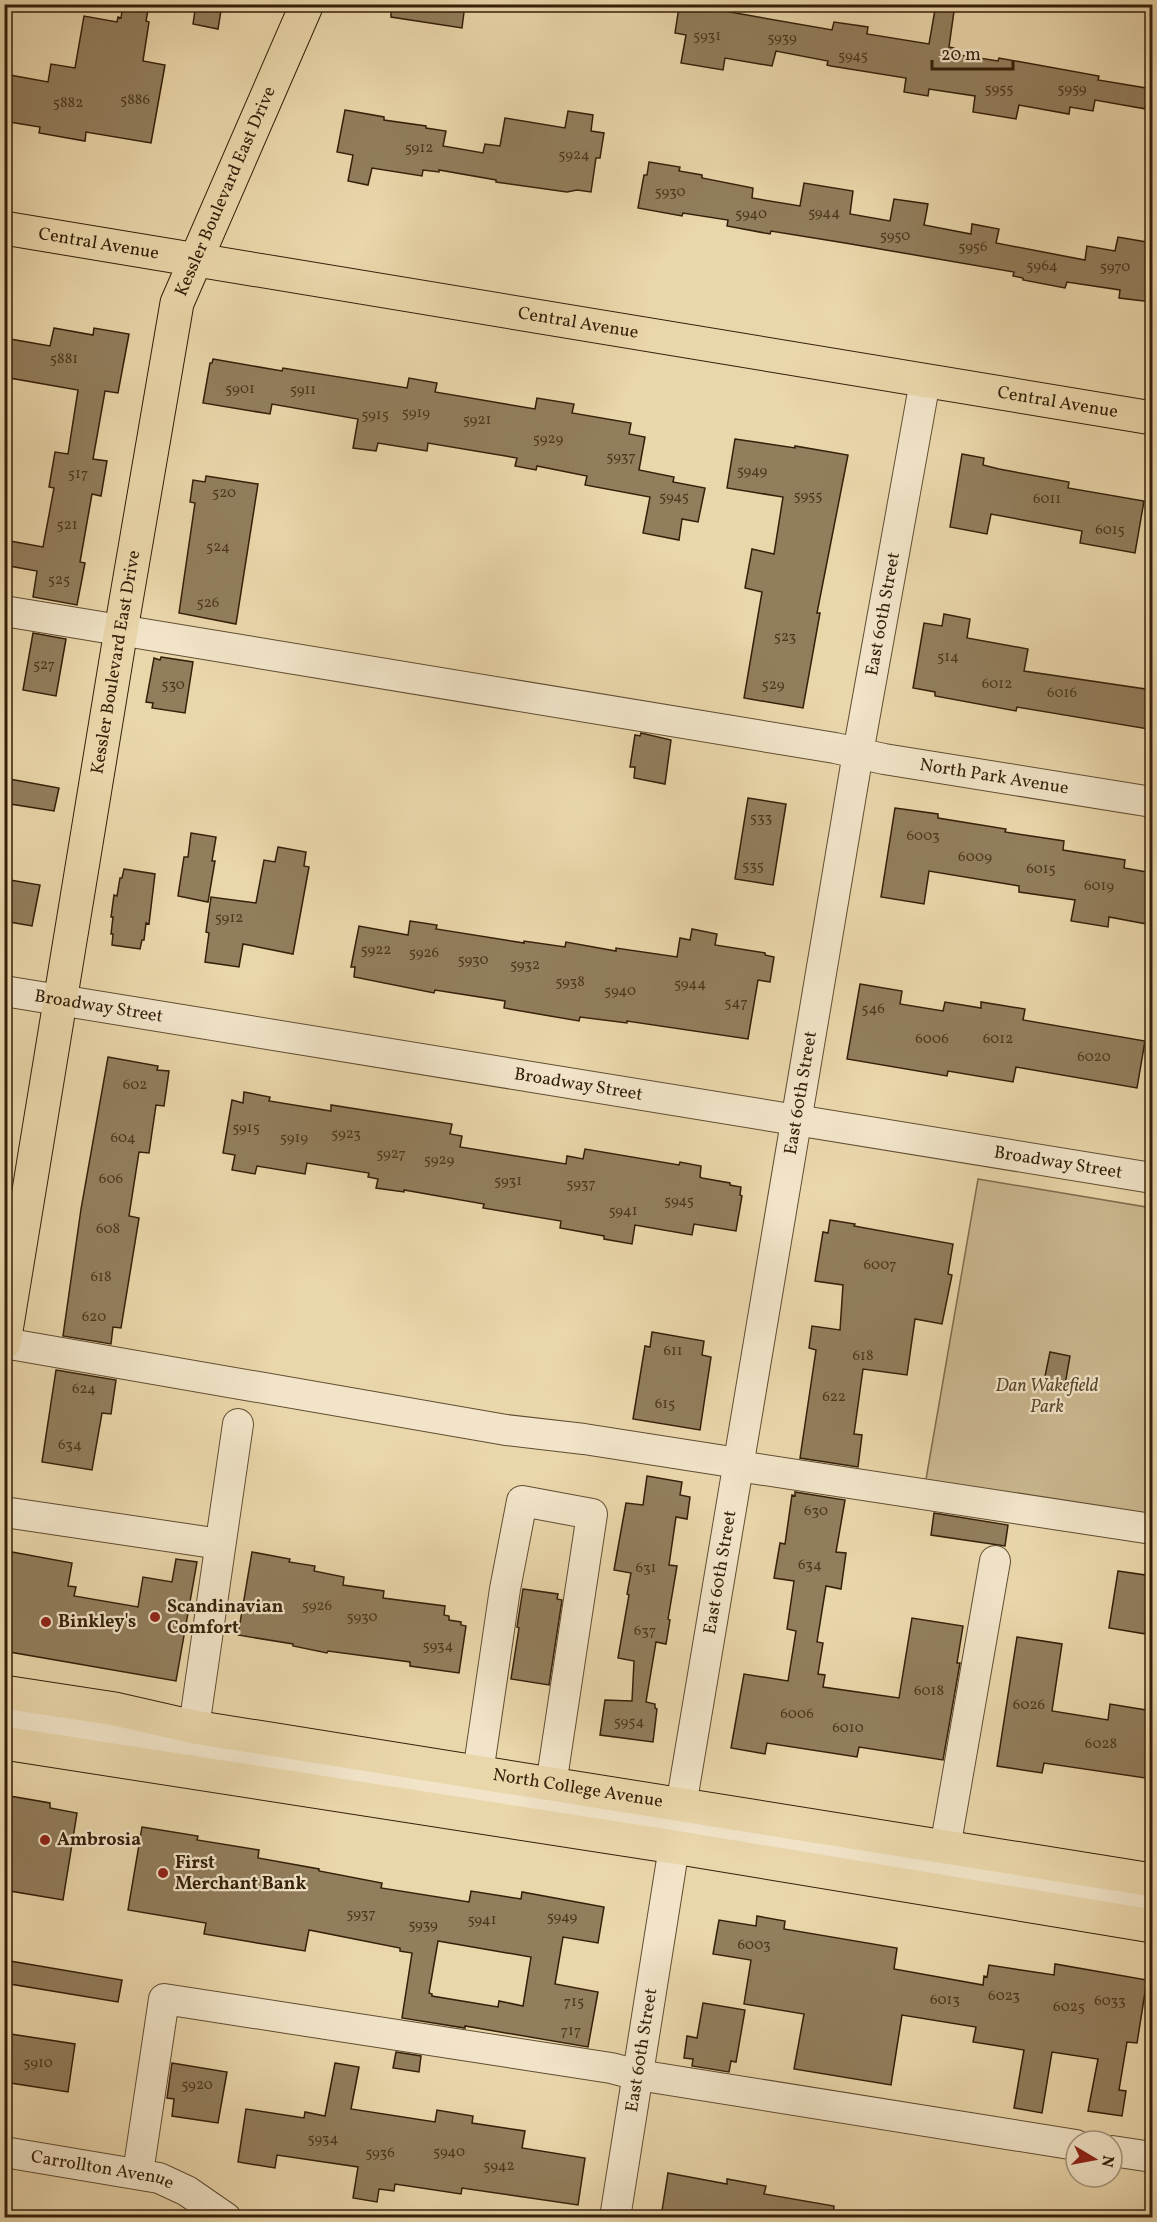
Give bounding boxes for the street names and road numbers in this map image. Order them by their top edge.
street label: Kessler Boulevard East Drive [169,83,282,300]
street label: Central Avenue [37,221,161,266]
street label: Central Avenue [516,301,640,345]
street label: Central Avenue [996,380,1120,425]
street label: Kessler Boulevard East Drive [85,548,147,776]
street label: East 60th Street [860,550,906,678]
street label: North Park Avenue [918,752,1070,801]
street label: Broadway Street [33,984,165,1029]
street label: East 60th Street [778,1029,824,1157]
street label: Broadway Street [512,1062,645,1107]
street label: Broadway Street [992,1140,1124,1185]
street label: East 60th Street [698,1508,743,1636]
street label: North College Avenue [491,1762,665,1814]
street label: East 60th Street [620,1986,664,2114]
street label: Carrollton Avenue [29,2144,178,2196]

